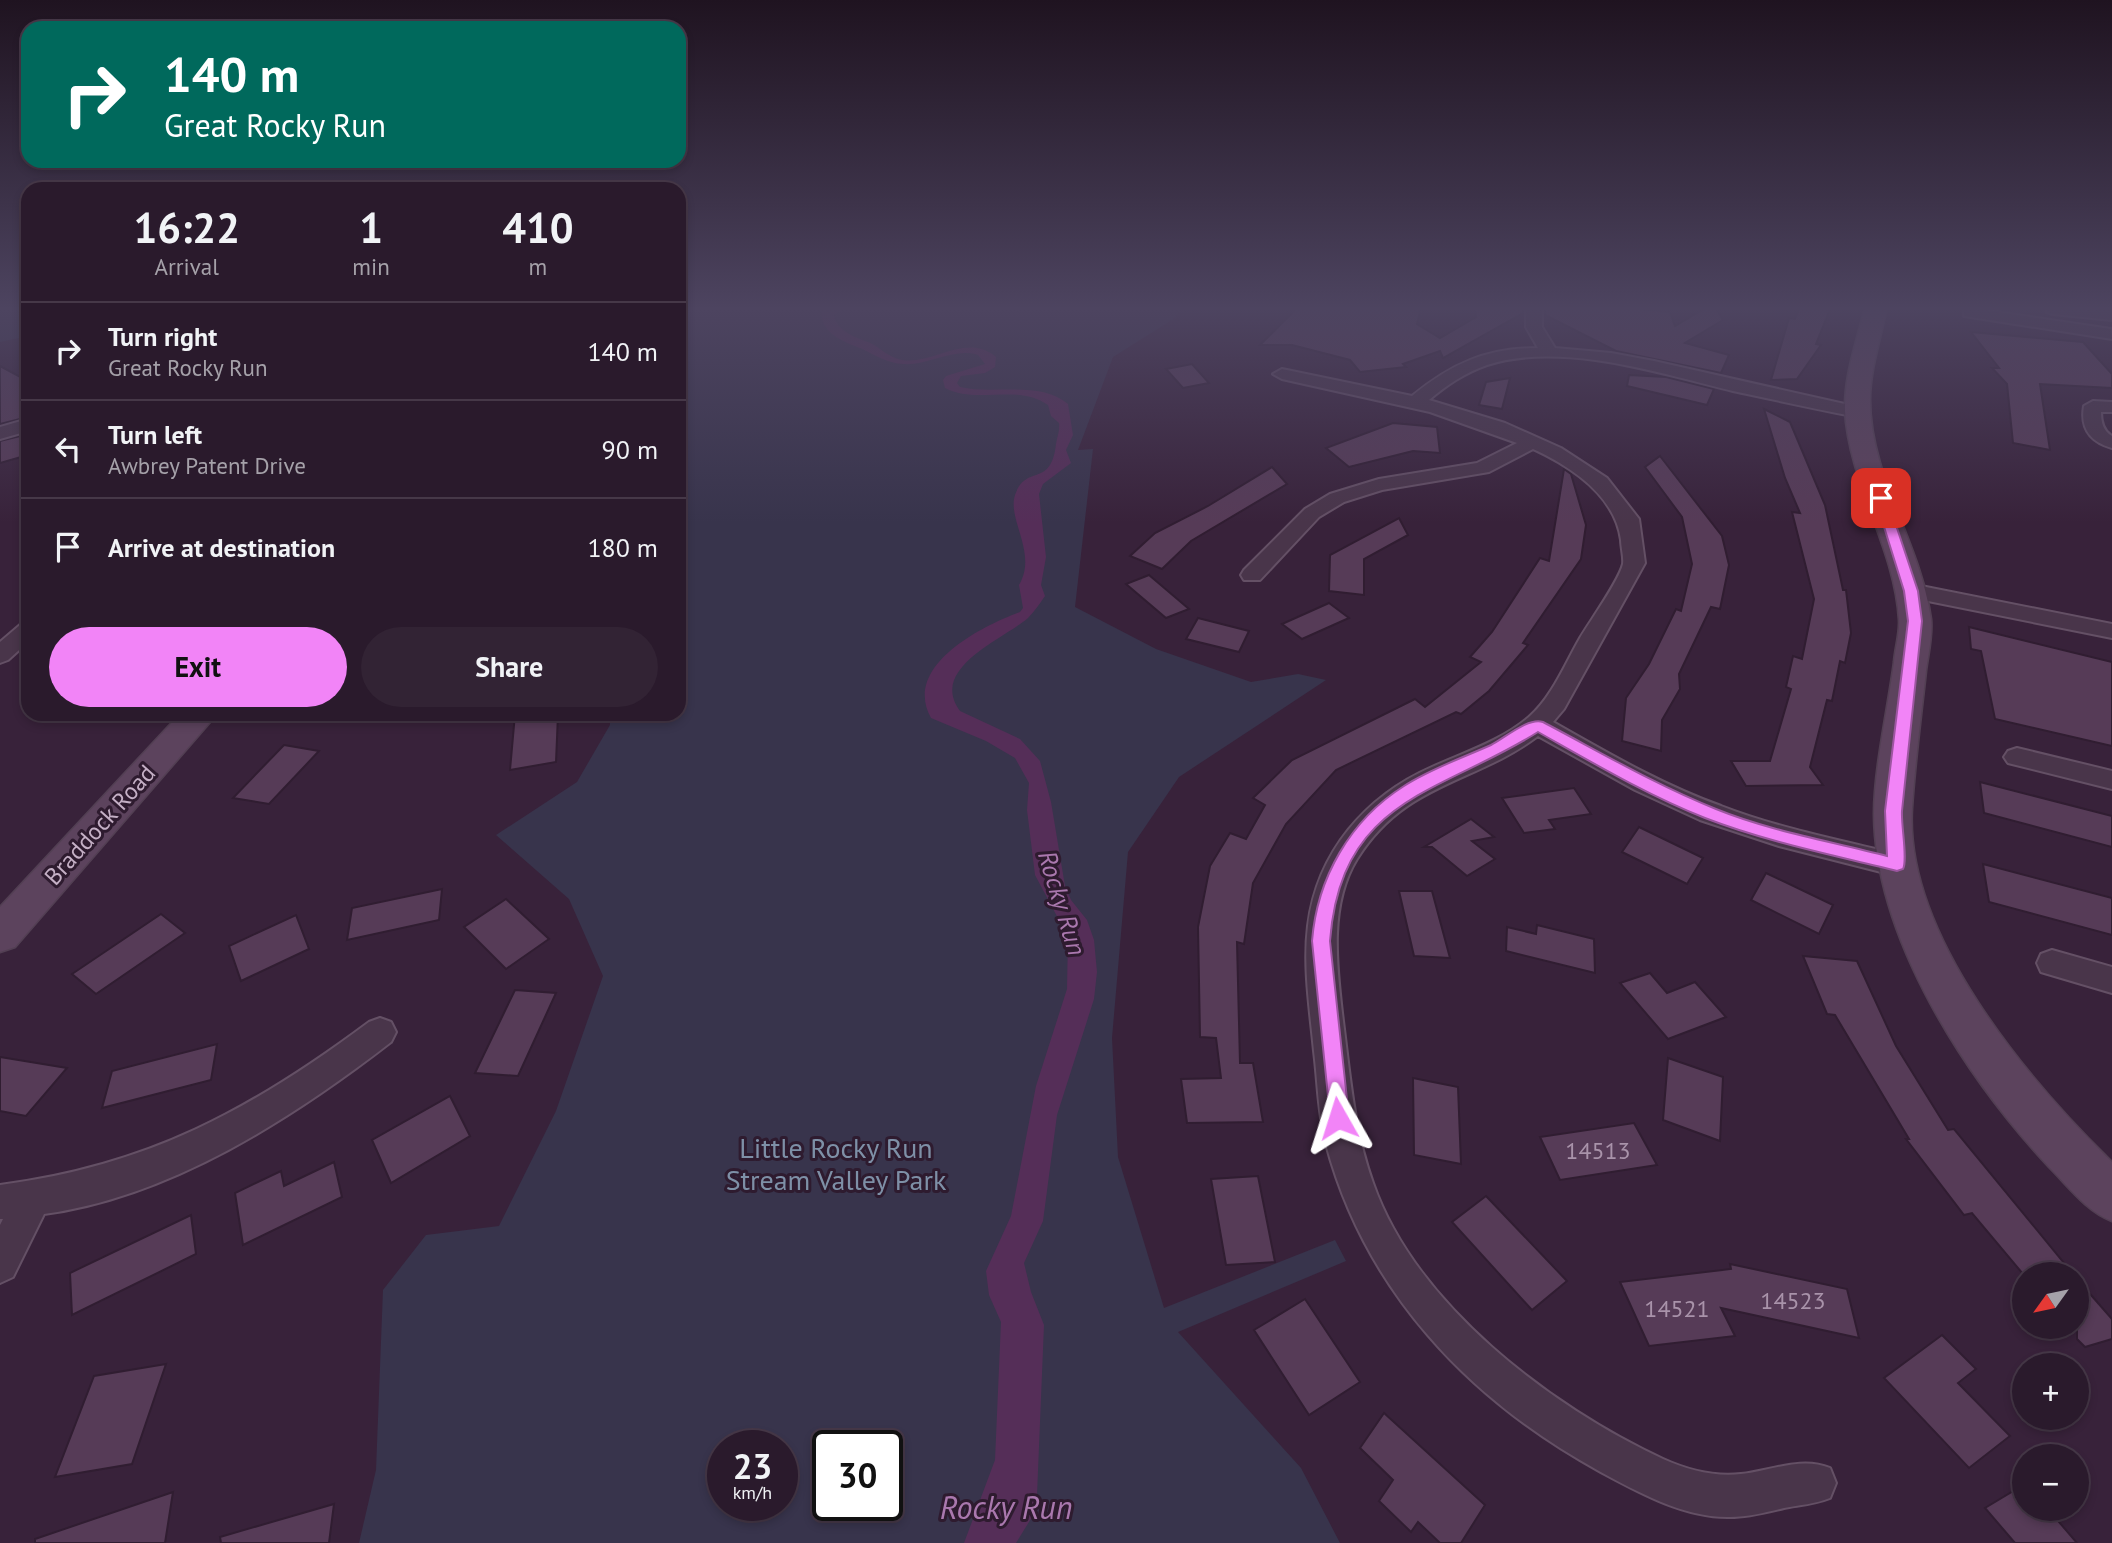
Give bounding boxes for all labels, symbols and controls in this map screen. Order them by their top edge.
text: 140 m [164,42,299,106]
icon: right [49,49,140,140]
text: Great Rocky Run [164,104,386,146]
text: 16:22 [133,200,240,255]
text: 1 [359,200,383,255]
text: 410 [502,200,574,255]
text: Arrival [154,252,219,281]
text: min [352,252,390,281]
text: m [529,252,547,281]
text: Turn right [108,320,217,353]
icon: right [49,332,87,370]
text: 140 m [587,335,658,368]
text: Great Rocky Run [108,353,268,382]
text: Turn left [108,418,202,451]
icon: left [49,430,87,468]
text: 90 m [602,433,658,466]
text: Awbrey Patent Drive [108,451,306,480]
pin [1851,468,1911,528]
icon: arrive [1862,479,1900,517]
icon: arrive [49,528,87,566]
text: Arrive at destination [108,531,335,564]
text: 180 m [587,531,658,564]
button: Exit [49,627,347,707]
button: Share [361,627,658,707]
street label: Braddock Road [37,758,162,891]
water label: Rocky Run [1031,846,1094,959]
position arrow [1301,1081,1375,1155]
park label: Little Rocky Run Stream Valley Park [726,1129,947,1198]
house number: 14513 [1565,1135,1631,1166]
north arrow [2012,1262,2090,1339]
map controls [2012,1262,2089,1521]
house number: 14523 [1760,1285,1826,1316]
house number: 14521 [1644,1293,1710,1324]
button: + [2012,1353,2089,1430]
speed limit sign: 30 [812,1430,903,1521]
text: 23 [733,1443,772,1489]
button: − [2012,1444,2089,1521]
text: km/h [733,1481,772,1504]
water label: Rocky Run [940,1486,1072,1528]

